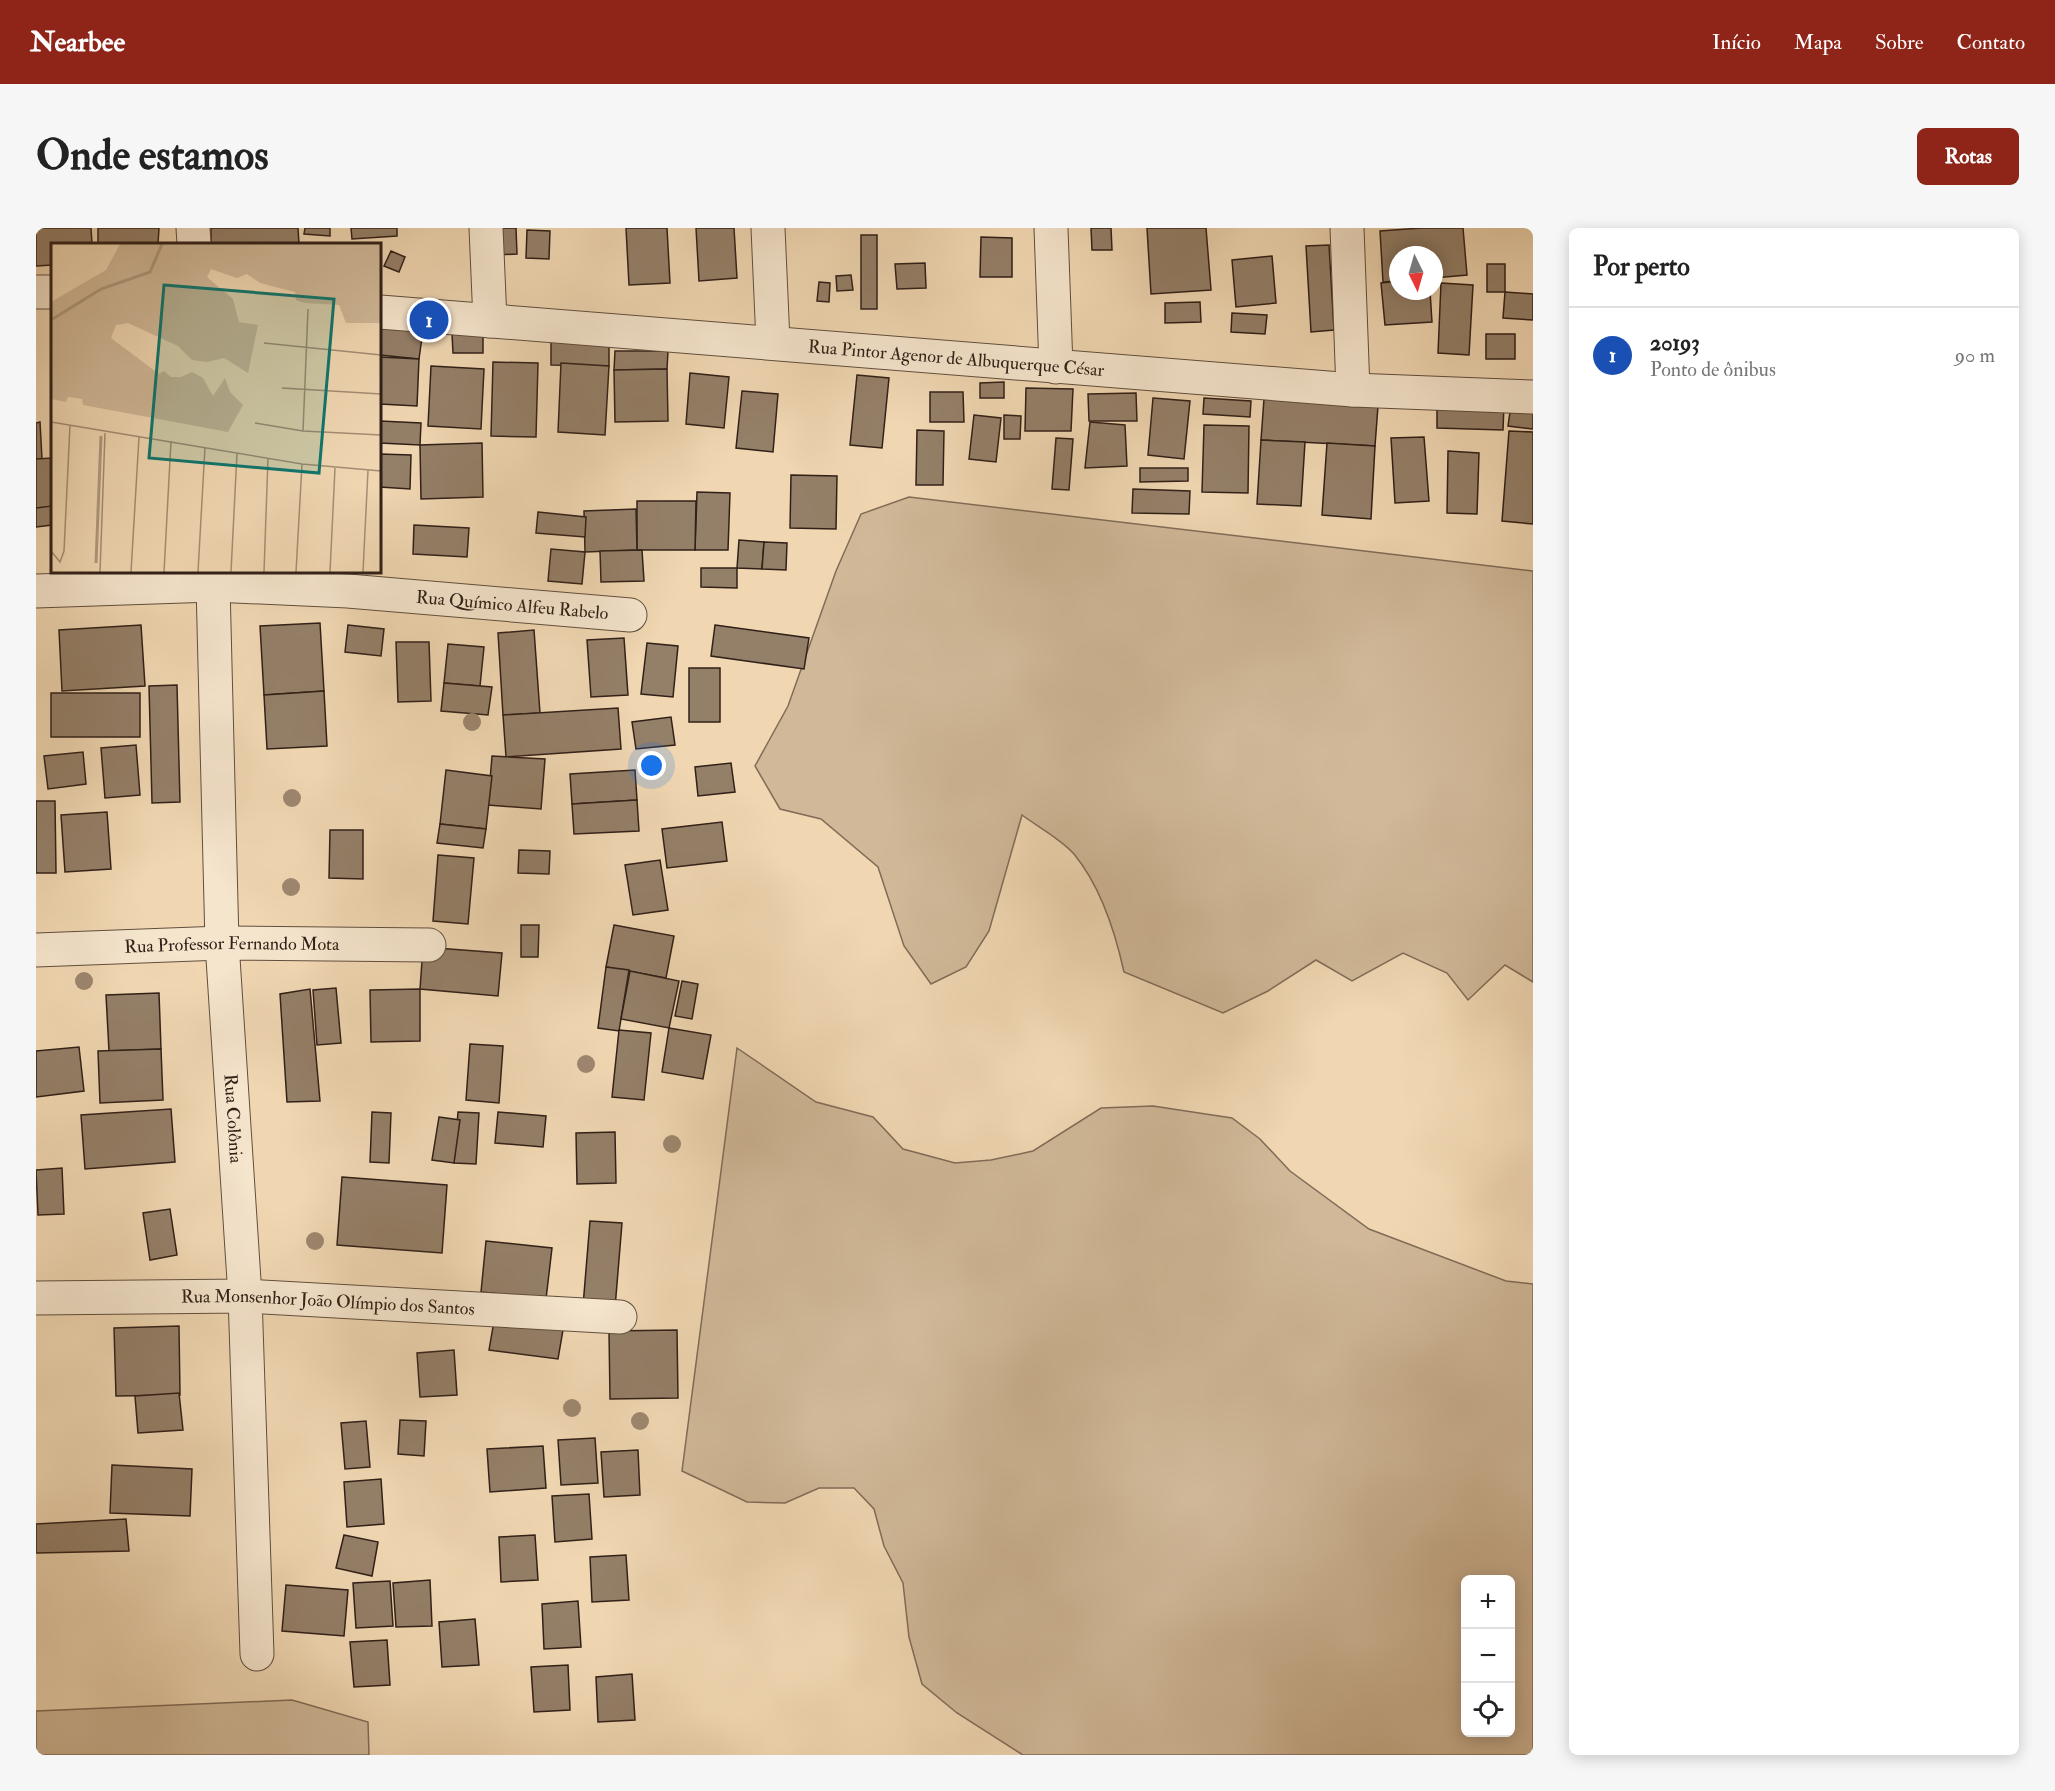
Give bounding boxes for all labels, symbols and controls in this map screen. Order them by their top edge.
text: Nearbee [30,25,125,60]
text: Início [1712,29,1761,56]
text: Mapa [1794,29,1842,56]
text: Sobre [1875,29,1924,56]
text: Contato [1957,29,2025,56]
button: Rotas [1917,128,2019,185]
text: Onde estamos [36,130,269,182]
inset map [51,243,381,573]
north arrow [1389,246,1443,300]
text: Por perto [1593,251,1690,283]
pin: 1 [410,298,448,343]
text: 20193 [1650,329,1700,357]
street label: Rua Pintor Agenor de Albuquerque César [807,335,1105,382]
text: 1 [1609,343,1616,368]
text: 90 m [1955,343,1995,368]
text: Ponto de ônibus [1650,357,1776,382]
street label: Rua Químico Alfeu Rabelo [415,585,610,625]
your location [637,751,666,780]
street label: Rua Professor Fernando Mota [124,931,340,958]
street label: Rua Colônia [219,1073,248,1165]
street label: Rua Monsenhor João Olímpio dos Santos [181,1284,475,1320]
map controls [1461,1575,1515,1737]
button: + [1461,1575,1515,1629]
button: − [1461,1629,1515,1683]
button: locate [1461,1683,1515,1737]

